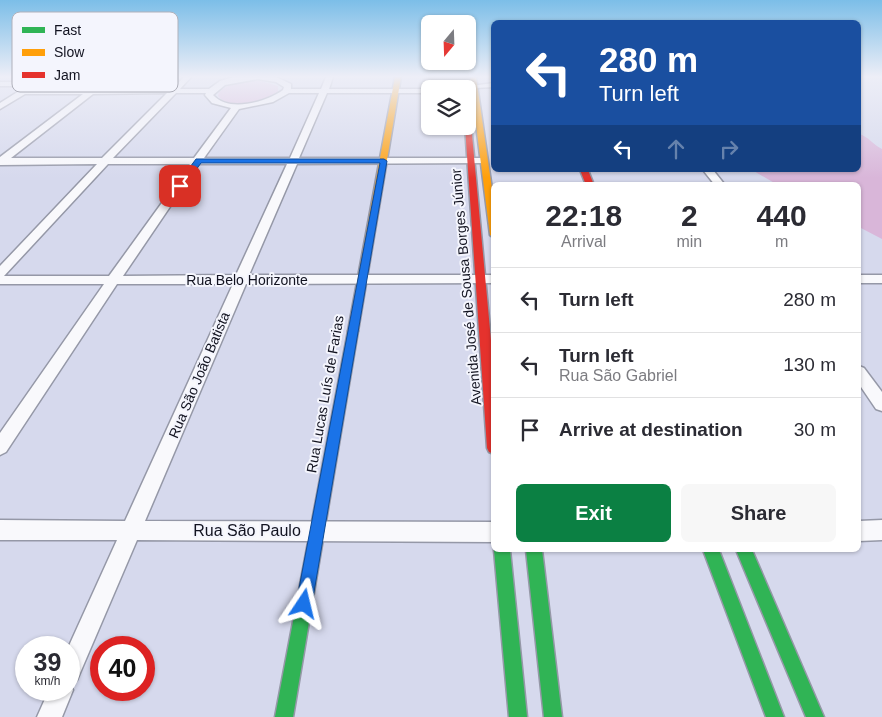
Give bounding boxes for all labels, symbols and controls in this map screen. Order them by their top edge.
legend [12,12,178,92]
north arrow [421,15,476,70]
map controls [421,15,476,135]
text: Fast [54,22,81,38]
icon: left [516,40,581,105]
text: 280 m [599,40,698,79]
text: Slow [54,44,85,60]
text: Jam [54,67,80,83]
button: layers [421,80,476,135]
text: Turn left [599,81,679,106]
icon: left [609,135,637,163]
icon: ahead [662,135,690,163]
icon: right [715,135,743,163]
pin [159,165,201,207]
street label: Avenida José de Sousa Borges Júnior [448,168,484,406]
icon: arrive [166,172,194,200]
text: 22:18 [545,199,622,232]
text: 2 [681,199,698,232]
text: 440 [757,199,807,232]
text: Arrival [561,233,606,250]
text: min [676,233,702,250]
text: m [775,233,788,250]
street label: Rua Belo Horizonte [186,272,308,288]
icon: left [516,286,544,314]
text: Turn left [559,289,634,310]
text: 280 m [783,289,836,310]
street label: Rua São João Batista [165,309,233,440]
street label: Rua Lucas Luís de Farias [303,314,347,474]
text: Turn left [559,345,634,366]
icon: left [516,351,544,379]
text: 130 m [783,354,836,375]
text: Rua São Gabriel [559,367,677,384]
icon: arrive [516,416,544,444]
text: Arrive at destination [559,419,743,440]
text: 30 m [794,419,836,440]
button: Exit [516,484,671,542]
button: Share [681,484,836,542]
street label: Rua São Paulo [193,522,301,539]
position arrow [277,577,329,629]
speed limit sign: 40 [90,636,155,701]
text: 39 [34,648,61,676]
text: km/h [34,674,61,688]

